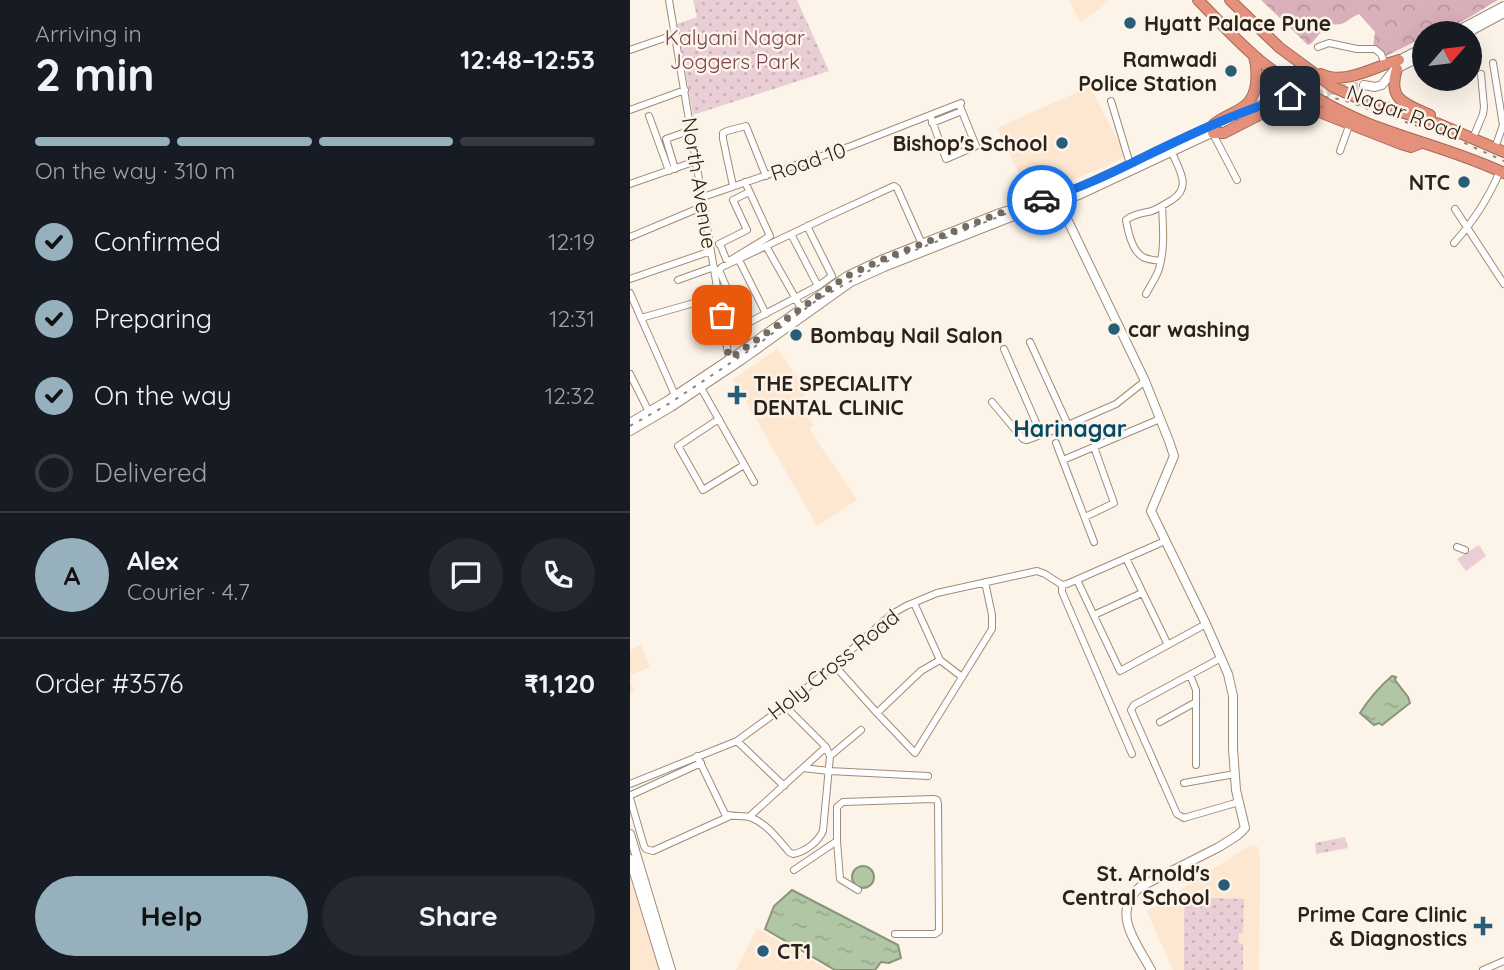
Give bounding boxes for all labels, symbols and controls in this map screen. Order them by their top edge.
place label: Hyatt Palace Pune [1144,10,1331,36]
marker: Hyatt Palace Pune [1122,15,1138,31]
text: Arriving in [35,19,142,48]
north arrow [1412,21,1482,91]
map controls [1412,21,1482,91]
park label: Kalyani Nagar Joggers Park [665,24,805,74]
text: 12:48–12:53 [460,43,595,76]
text: 2 min [35,45,155,103]
place label: Ramwadi Police Station [1078,46,1217,96]
marker: Ramwadi Police Station [1223,63,1239,79]
pin [1260,66,1320,126]
icon: home [1271,77,1309,115]
street label: Nagar Road [1343,78,1465,146]
street label: North Avenue [677,115,723,251]
place label: Bishop's School [892,130,1048,156]
marker: Bishop's School [1054,135,1070,151]
street label: Road 10 [767,136,849,186]
text: On the way · 310 m [35,156,235,185]
courier [1007,165,1077,235]
place label: NTC [1409,169,1450,195]
marker: NTC [1456,174,1472,190]
icon: car [1023,181,1061,219]
icon: check [35,223,73,261]
text: Confirmed [94,225,221,258]
text: 12:19 [548,227,595,256]
pin [692,285,752,345]
icon: bag [703,296,741,334]
icon: check [35,300,73,338]
text: Preparing [94,302,212,335]
text: 12:31 [549,304,595,333]
place label: car washing [1128,316,1250,342]
marker: car washing [1106,321,1122,337]
place label: Bombay Nail Salon [810,322,1003,348]
marker: Bombay Nail Salon [788,327,804,343]
place label: THE SPECIALITY DENTAL CLINIC [753,370,913,420]
icon: check [35,377,73,415]
text: On the way [94,379,232,412]
text: 12:32 [545,381,595,410]
marker: THE SPECIALITY DENTAL CLINIC [727,385,747,405]
district label: Harinagar [1013,414,1127,443]
text: Delivered [94,456,207,489]
button: chat [429,538,503,612]
button: phone [521,538,595,612]
text: Alex [127,544,178,577]
text: A [64,559,80,592]
text: Courier · 4.7 [127,577,250,606]
street label: Holy Cross Road [762,603,904,725]
text: Order #3576 [35,667,183,700]
text: ₹1,120 [524,667,595,700]
place label: St. Arnold's Central School [1062,860,1210,910]
button: Help [35,876,308,956]
button: Share [322,876,595,956]
marker: St. Arnold's Central School [1216,877,1232,893]
place label: Prime Care Clinic & Diagnostics [1297,901,1467,951]
marker: Prime Care Clinic & Diagnostics [1473,916,1493,936]
place label: CT1 [777,938,811,964]
marker: CT1 [755,943,771,959]

